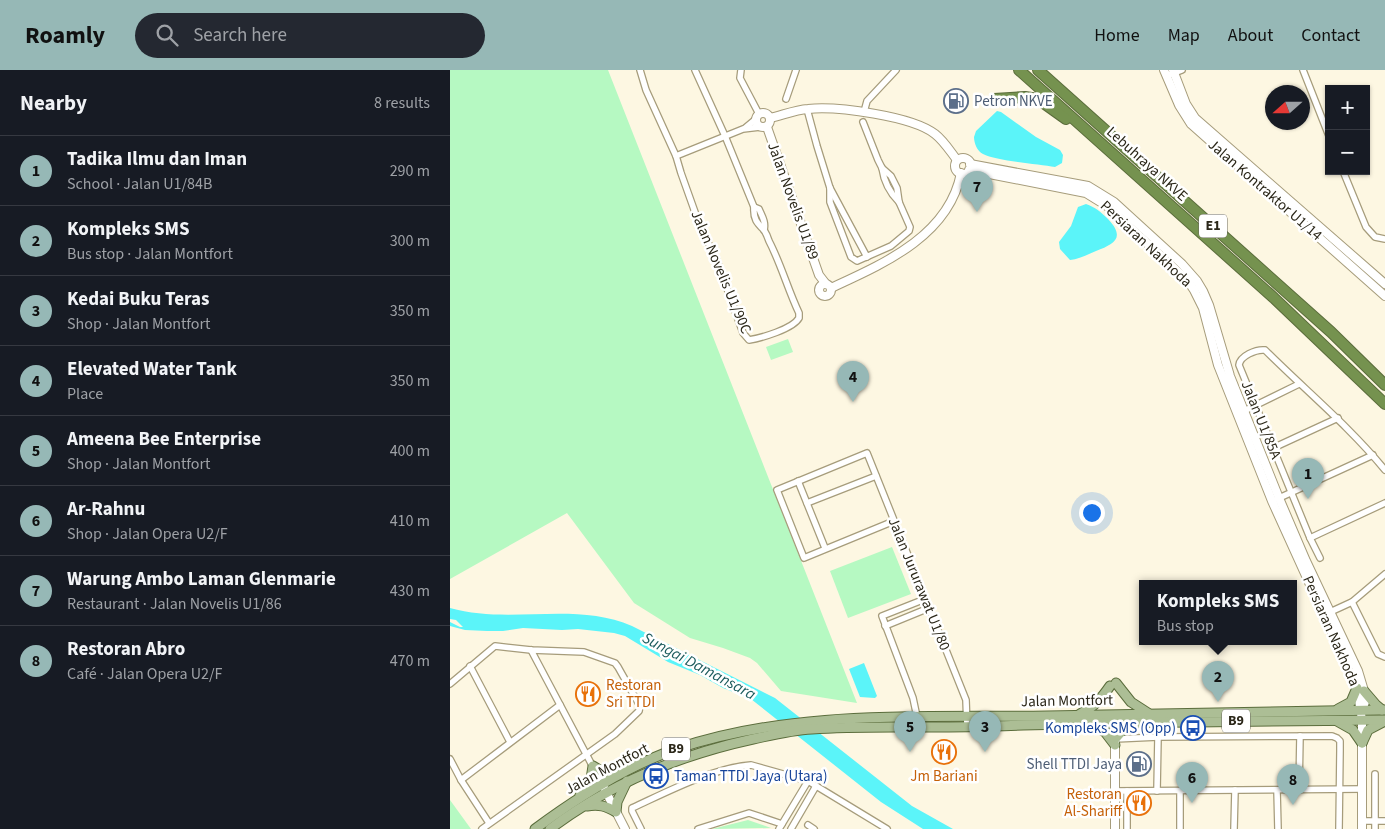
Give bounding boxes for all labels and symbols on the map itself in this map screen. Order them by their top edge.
north arrow [1265,85,1310,130]
fuel station icon: Petron NKVE [943,88,969,114]
place label: Petron NKVE [974,91,1053,112]
street label: Lebuhraya NKVE [1102,122,1192,206]
street label: Jalan Kontraktor U1/14 [1203,134,1327,246]
street label: Jalan Novelis U1/89 [762,139,824,263]
pin: 7 [961,171,993,212]
street label: Persiaran Nakhoda [1095,196,1197,292]
street label: Jalan Novelis U1/90C [686,207,757,337]
road number: E1 [1199,214,1227,238]
pin: 4 [837,361,869,402]
street label: Jalan U1/85A [1236,378,1287,463]
pin: 1 [1292,458,1324,499]
your location [1079,500,1105,526]
street label: Jalan Jururawat U1/80 [883,514,955,654]
street label: Persiaran Nakhoda [1297,572,1365,690]
water label: Sungai Damansara [638,627,760,705]
pin: 2 [1202,661,1234,702]
place label: Restoran Sri TTDI [606,675,661,713]
restaurant icon: Restoran Sri TTDI [575,681,601,707]
street label: Jalan Montfort [1021,690,1113,712]
road number: B9 [1222,710,1250,732]
pin: 5 [894,711,926,752]
pin: 3 [969,711,1001,752]
bus stop icon: Kompleks SMS (Opp) [1180,715,1206,741]
place label: Kompleks SMS (Opp) [1045,718,1176,739]
street label: Jalan Montfort [561,738,653,800]
road number: B9 [662,738,690,761]
restaurant icon: Jm Bariani [931,739,957,765]
fuel station icon: Shell TTDI Jaya [1126,751,1152,777]
place label: Shell TTDI Jaya [1026,754,1122,775]
pin: 6 [1176,762,1208,803]
bus stop icon: Taman TTDI Jaya (Utara) [643,763,669,789]
pin: 8 [1277,764,1309,805]
place label: Taman TTDI Jaya (Utara) [674,766,827,787]
place label: Jm Bariani [910,766,978,787]
place label: Restoran Al-Shariff [1064,784,1123,822]
restaurant icon: Restoran Al-Shariff [1126,790,1152,816]

